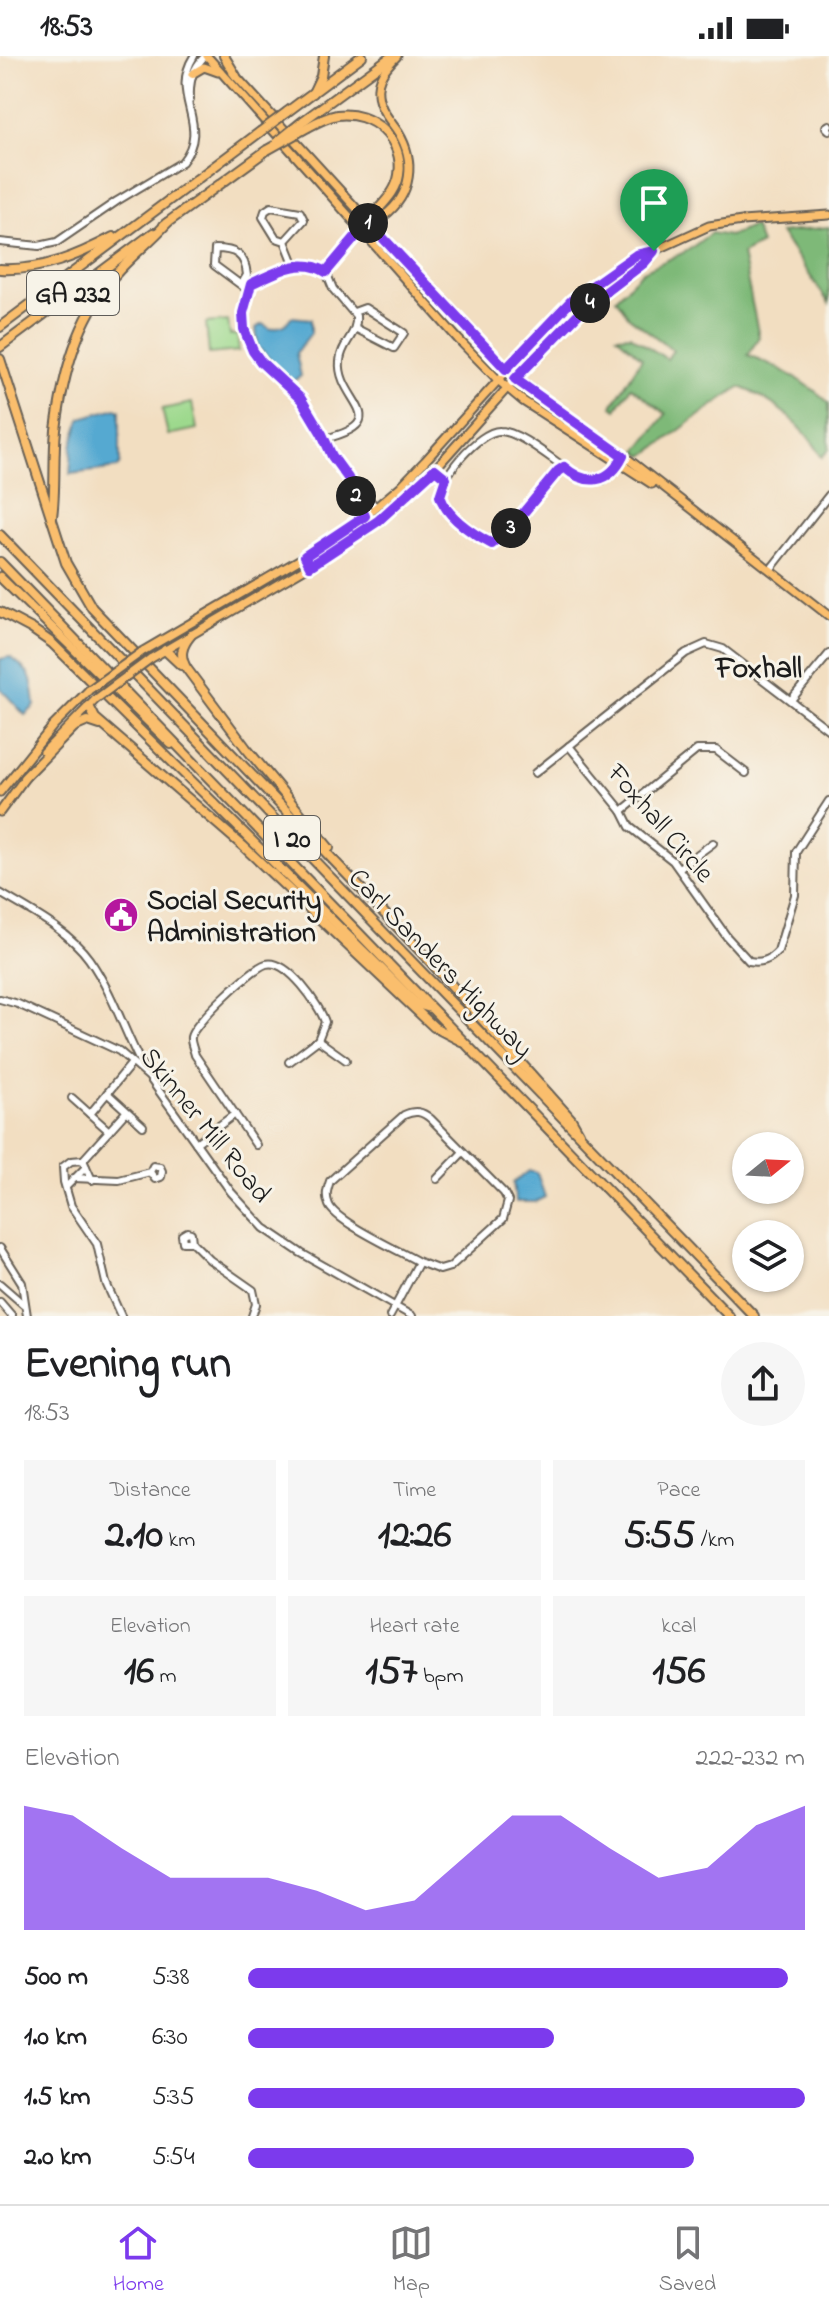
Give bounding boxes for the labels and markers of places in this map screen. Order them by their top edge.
pin [620,169,688,251]
pin: 1 [348,203,388,243]
pin: 4 [570,283,610,323]
pin: 2 [336,476,376,516]
pin: 3 [491,508,531,548]
place label: Social Security Administration [147,882,321,955]
public building icon: Social Security Administration [102,896,140,934]

